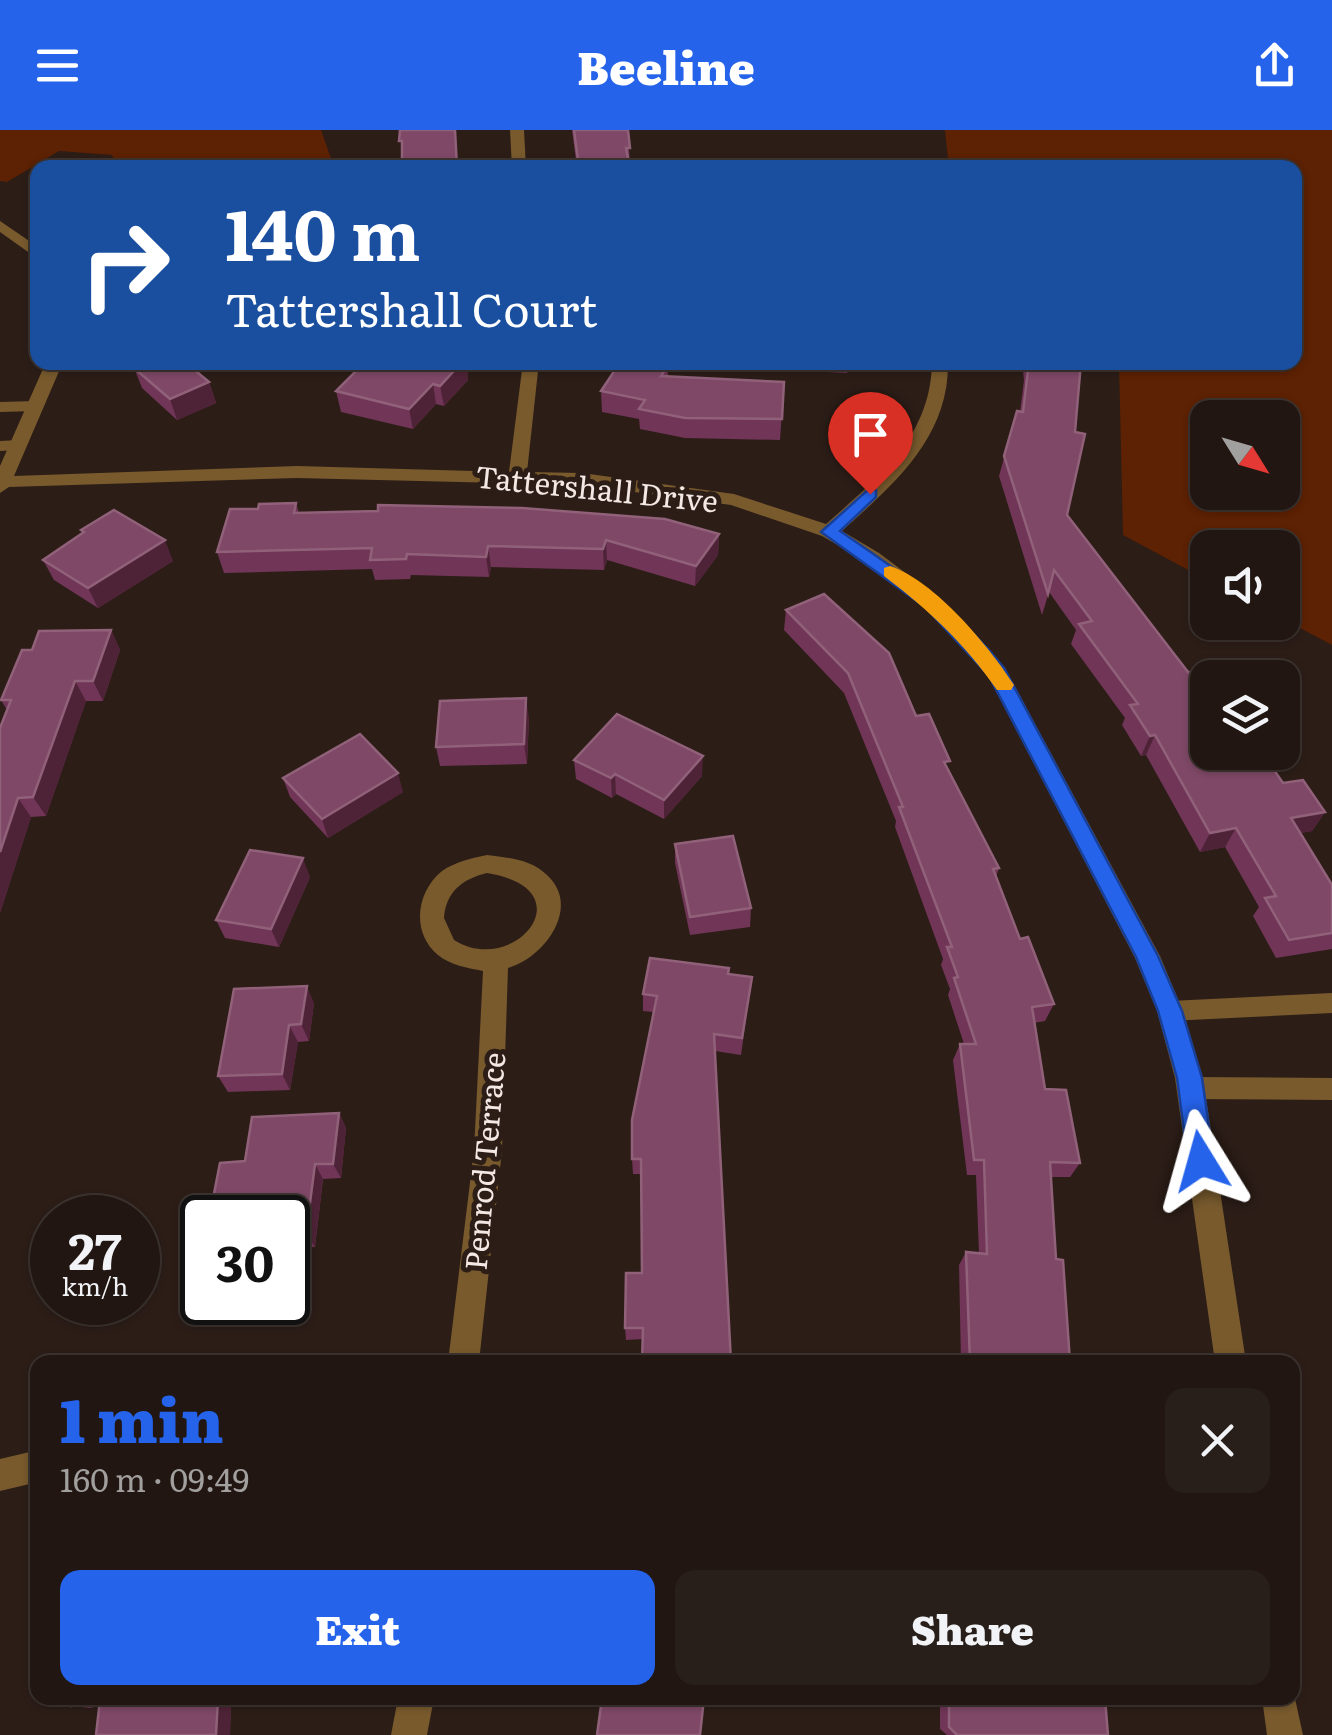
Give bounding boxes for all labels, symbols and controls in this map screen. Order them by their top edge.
text: Beeline [577,32,755,99]
icon: menu [30,38,85,93]
icon: share [1247,38,1302,93]
text: 140 m [225,179,420,283]
icon: right [60,200,190,330]
text: Tattershall Court [225,274,597,341]
pin [828,392,913,495]
north arrow [1190,400,1300,510]
map controls [1190,400,1300,770]
icon: arrive [843,407,898,462]
street label: Tattershall Drive [474,452,720,522]
button: sound [1190,530,1300,640]
button: layers [1190,660,1300,770]
street label: Penrod Terrace [452,1050,514,1272]
position arrow [1149,1109,1253,1213]
speed limit sign: 30 [180,1195,310,1325]
text: 27 [68,1211,122,1285]
text: km/h [62,1267,128,1304]
text: 1 min [60,1372,224,1461]
button: close [1165,1388,1270,1493]
text: 160 m · 09:49 [60,1454,249,1502]
button: Exit [60,1570,655,1685]
button: Share [675,1570,1270,1685]

